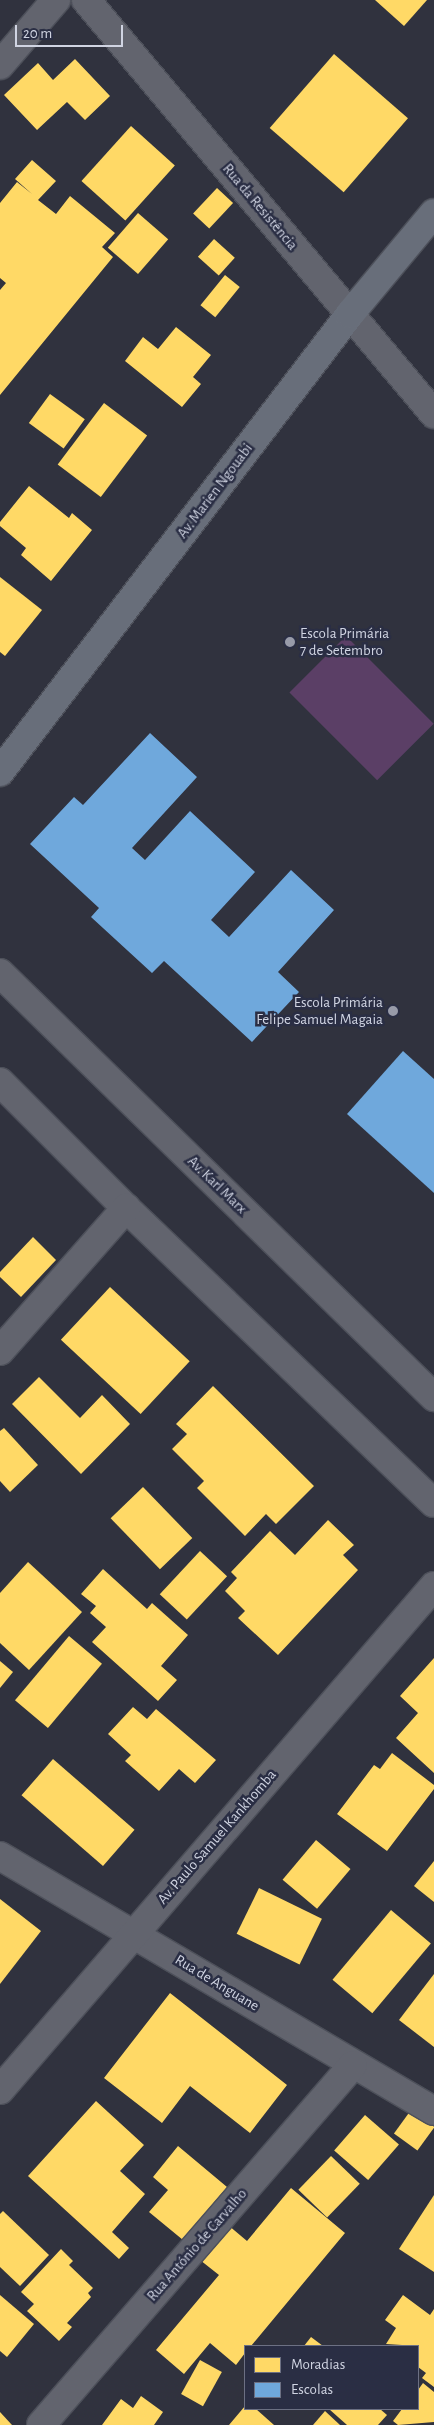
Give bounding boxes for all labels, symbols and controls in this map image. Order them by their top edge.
scale bar [18,15,125,47]
text: 20 m [23,26,52,41]
street label: Rua da Resistência [219,160,301,254]
street label: Av. Marien Ngouabi [173,440,257,542]
place label: Escola Primária 7 de Setembro [300,624,389,659]
marker: Escola Primária 7 de Setembro [284,636,296,648]
place label: Escola Primária Felipe Samuel Magaia [256,993,383,1028]
marker: Escola Primária Felipe Samuel Magaia [387,1005,399,1017]
street label: Av. Karl Marx [184,1152,250,1218]
street label: Av. Paulo Samuel Kankhomba [154,1766,280,1908]
street label: Rua de Anguane [172,1951,262,2015]
street label: Rua António de Carvalho [143,2185,251,2305]
legend [244,2345,419,2410]
text: Moradias [291,2357,345,2372]
text: Escolas [291,2382,333,2397]

